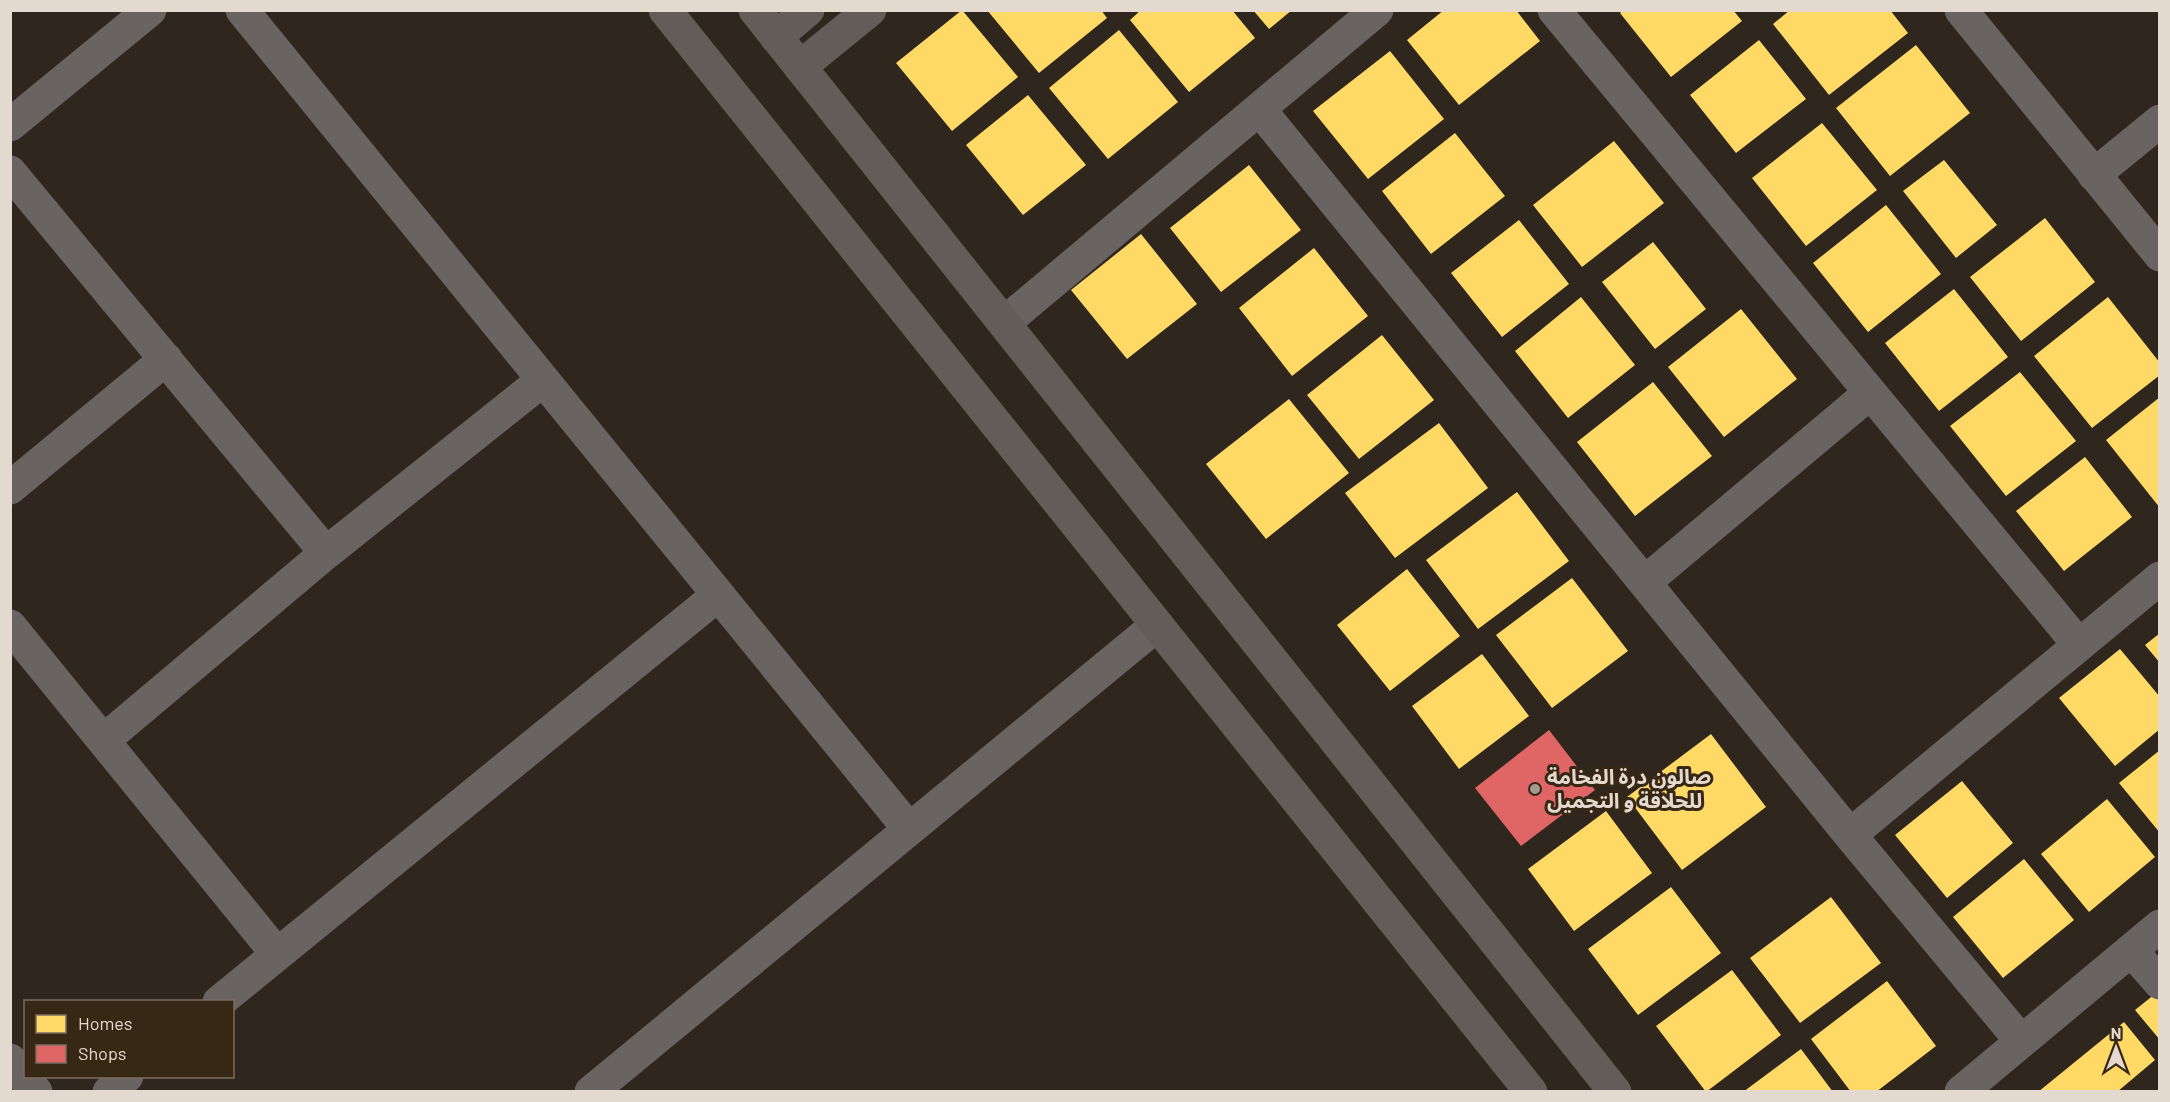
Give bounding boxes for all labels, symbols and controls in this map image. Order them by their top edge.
place label: صالون درة الفخامة للحلاقة و التجميل [1547,763,1711,813]
marker: صالون درة الفخامة للحلاقة و التجميل [1528,782,1542,796]
legend [24,1000,234,1078]
text: Homes [78,1012,132,1034]
north arrow [2086,1018,2146,1078]
text: N [2111,1023,2121,1042]
text: Shops [78,1042,127,1064]

